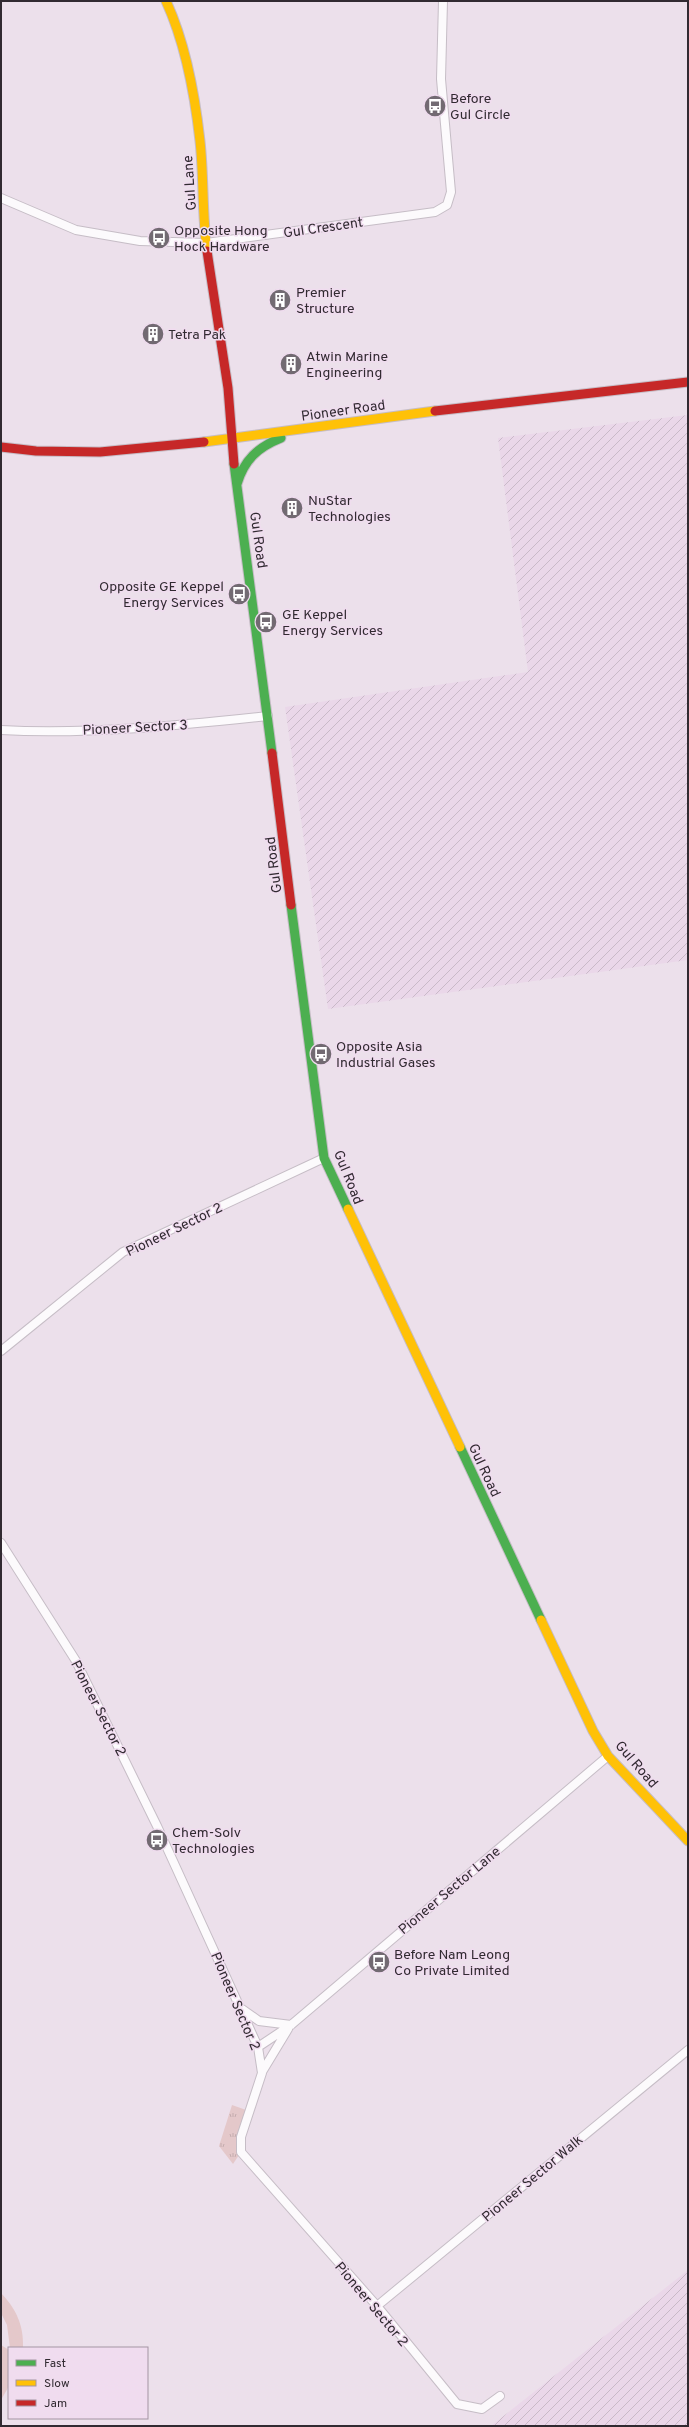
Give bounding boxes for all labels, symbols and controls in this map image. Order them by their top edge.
place label: Before Gul Circle [450,91,510,124]
bus stop icon: Before Gul Circle [422,93,448,119]
street label: Gul Lane [180,155,201,211]
street label: Gul Crescent [282,214,364,242]
place label: Opposite Hong Hock Hardware [174,223,270,256]
bus stop icon: Opposite Hong Hock Hardware [146,225,172,251]
place label: Premier Structure [296,285,355,318]
building icon: Premier Structure [267,287,293,313]
building icon: Tetra Pak [140,321,166,347]
place label: Tetra Pak [168,327,226,344]
place label: Atwin Marine Engineering [306,349,388,382]
building icon: Atwin Marine Engineering [278,351,304,377]
street label: Pioneer Road [300,397,386,426]
place label: NuStar Technologies [308,493,391,526]
building icon: NuStar Technologies [279,495,305,521]
street label: Gul Road [245,511,270,570]
place label: Opposite GE Keppel Energy Services [99,579,224,612]
bus stop icon: Opposite GE Keppel Energy Services [226,581,252,607]
place label: GE Keppel Energy Services [282,607,383,640]
bus stop icon: GE Keppel Energy Services [253,609,279,635]
street label: Pioneer Sector 3 [82,717,188,740]
street label: Gul Road [263,836,286,894]
place label: Opposite Asia Industrial Gases [336,1039,436,1072]
bus stop icon: Opposite Asia Industrial Gases [308,1041,334,1067]
street label: Gul Road [329,1148,366,1207]
street label: Pioneer Sector 2 [124,1200,226,1261]
street label: Gul Road [464,1441,503,1500]
street label: Pioneer Sector 2 [66,1658,129,1759]
street label: Gul Road [611,1738,661,1792]
place label: Chem-Solv Technologies [172,1825,255,1858]
bus stop icon: Chem-Solv Technologies [144,1827,170,1853]
street label: Pioneer Sector Lane [396,1844,504,1939]
place label: Before Nam Leong Co Private Limited [394,1947,510,1980]
bus stop icon: Before Nam Leong Co Private Limited [366,1949,392,1975]
street label: Pioneer Sector 2 [206,1950,263,2053]
street label: Pioneer Sector Walk [479,2132,587,2226]
street label: Pioneer Sector 2 [330,2259,411,2351]
legend [8,2347,148,2419]
text: Fast [44,2356,66,2372]
text: Slow [44,2376,70,2392]
text: Jam [44,2396,67,2412]

